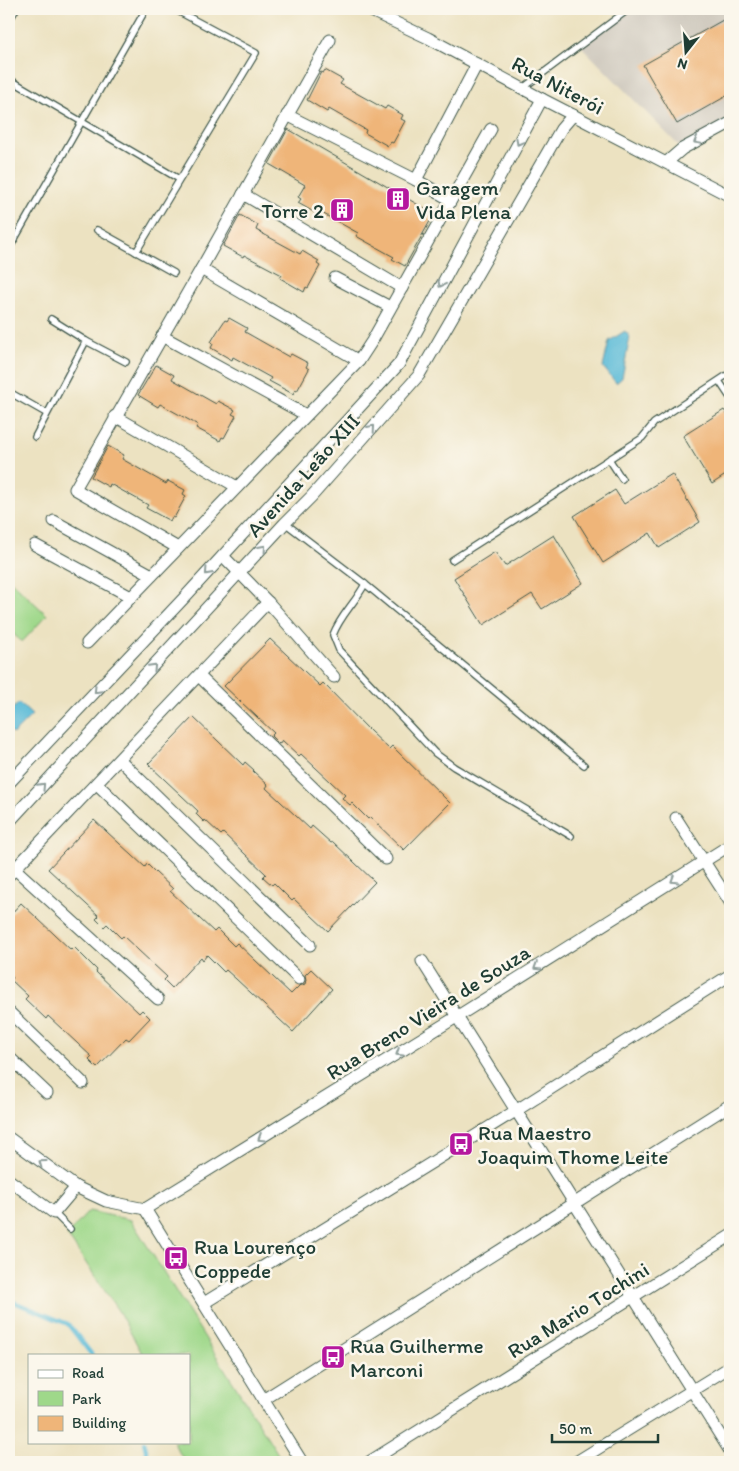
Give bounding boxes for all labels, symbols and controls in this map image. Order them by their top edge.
north arrow [662,28,712,78]
street label: Rua Niterói [508,50,608,120]
text: N [675,54,689,73]
one-way arrow [694,134,703,144]
one-way arrow [515,136,525,145]
place label: Garagem Vida Plena [416,175,511,224]
building icon: Garagem Vida Plena [385,186,411,212]
building icon: Torre 2 [329,197,355,223]
place label: Torre 2 [262,198,324,223]
one-way arrow [437,279,447,288]
street label: Avenida Leão XIII [241,408,365,542]
one-way arrow [366,424,375,433]
one-way arrow [257,544,266,553]
one-way arrow [205,566,214,575]
one-way arrow [147,664,156,673]
one-way arrow [94,685,103,694]
one-way arrow [36,783,45,792]
one-way arrow [671,874,680,883]
street label: Rua Breno Vieira de Souza [322,939,534,1085]
one-way arrow [533,960,542,970]
one-way arrow [395,1046,404,1056]
place label: Rua Maestro Joaquim Thome Leite [478,1120,668,1169]
bus stop icon: Rua Maestro Joaquim Thome Leite [448,1131,474,1157]
one-way arrow [257,1132,266,1142]
one-way arrow [38,1160,48,1169]
place label: Rua Lourenço Coppede [194,1234,316,1283]
bus stop icon: Rua Lourenço Coppede [163,1245,189,1271]
street label: Rua Mario Tochini [503,1256,653,1364]
place label: Rua Guilherme Marconi [350,1333,484,1382]
bus stop icon: Rua Guilherme Marconi [320,1344,346,1370]
legend [28,1354,190,1444]
text: Road [72,1364,105,1382]
text: Park [72,1390,102,1408]
scale bar [552,1411,658,1443]
text: Building [72,1414,126,1432]
text: 50 m [559,1420,592,1438]

